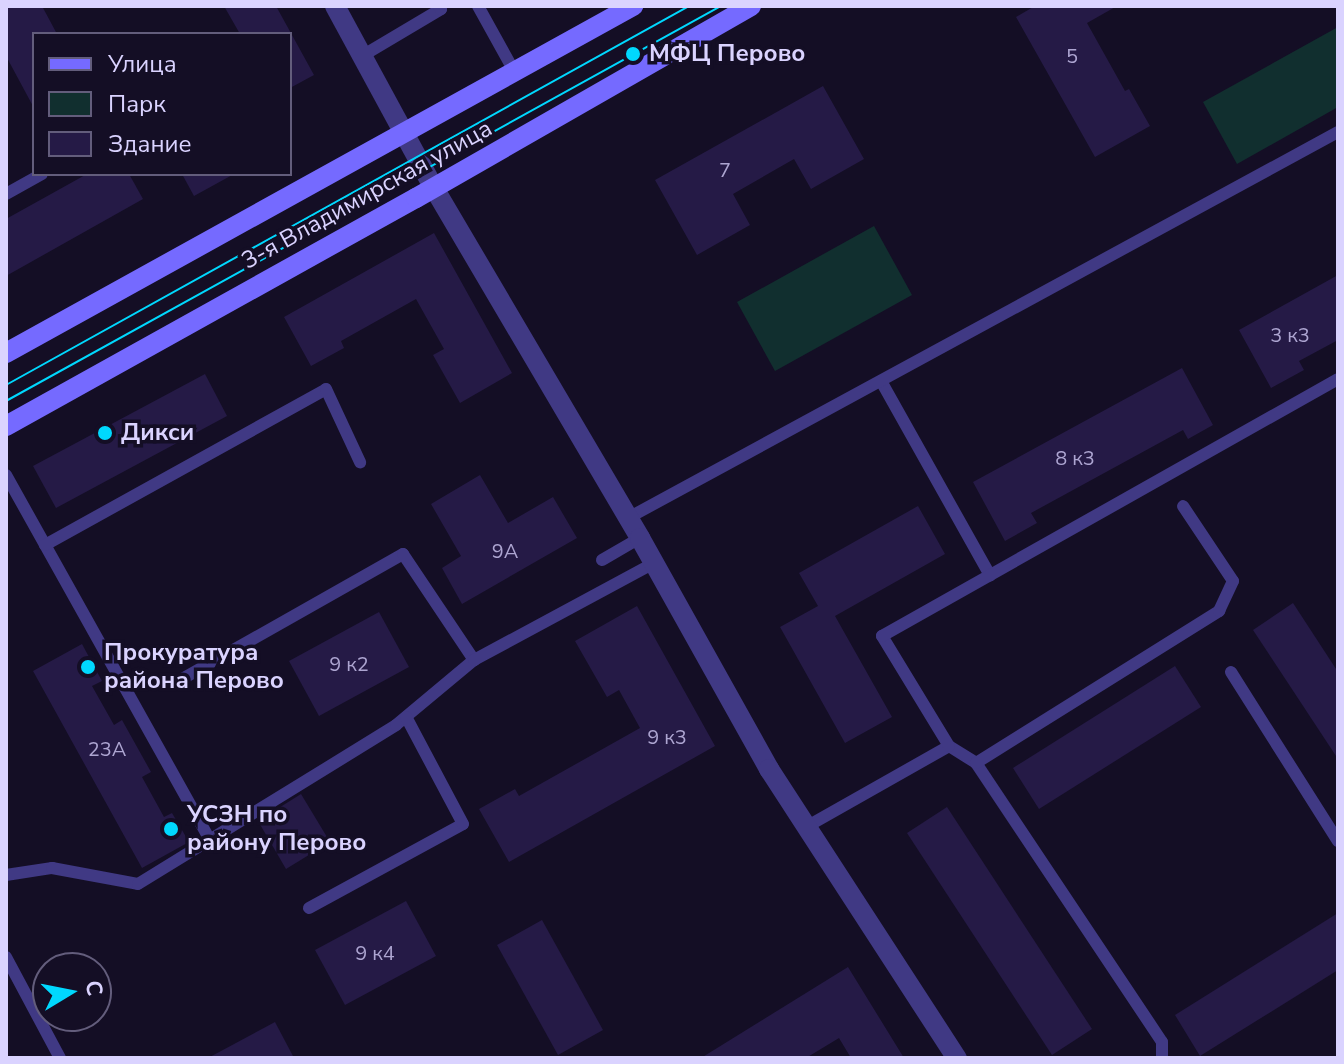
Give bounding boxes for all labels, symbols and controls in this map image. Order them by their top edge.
legend [32,32,292,176]
place label: МФЦ Перово [649,40,805,68]
house number: 5 [1066,44,1078,68]
marker: МФЦ Перово [624,45,642,63]
text: Улица [108,48,177,80]
text: Парк [108,88,166,120]
street label: 3-я Владимирская улица [237,114,497,276]
text: Здание [108,128,192,160]
house number: 7 [719,158,731,182]
house number: 3 к3 [1270,323,1310,347]
place label: Дикси [121,419,194,447]
marker: Дикси [96,424,114,442]
house number: 8 к3 [1055,446,1095,470]
house number: 9А [492,539,518,563]
place label: Прокуратура района Перово [104,639,284,695]
house number: 9 к2 [329,652,369,676]
marker: Прокуратура района Перово [79,658,97,676]
house number: 9 к3 [647,725,687,749]
house number: 23А [88,737,126,761]
place label: УСЗН по району Перово [187,801,366,857]
marker: УСЗН по району Перово [162,820,180,838]
house number: 9 к4 [355,941,395,965]
north arrow [32,952,112,1032]
text: С [78,978,110,998]

